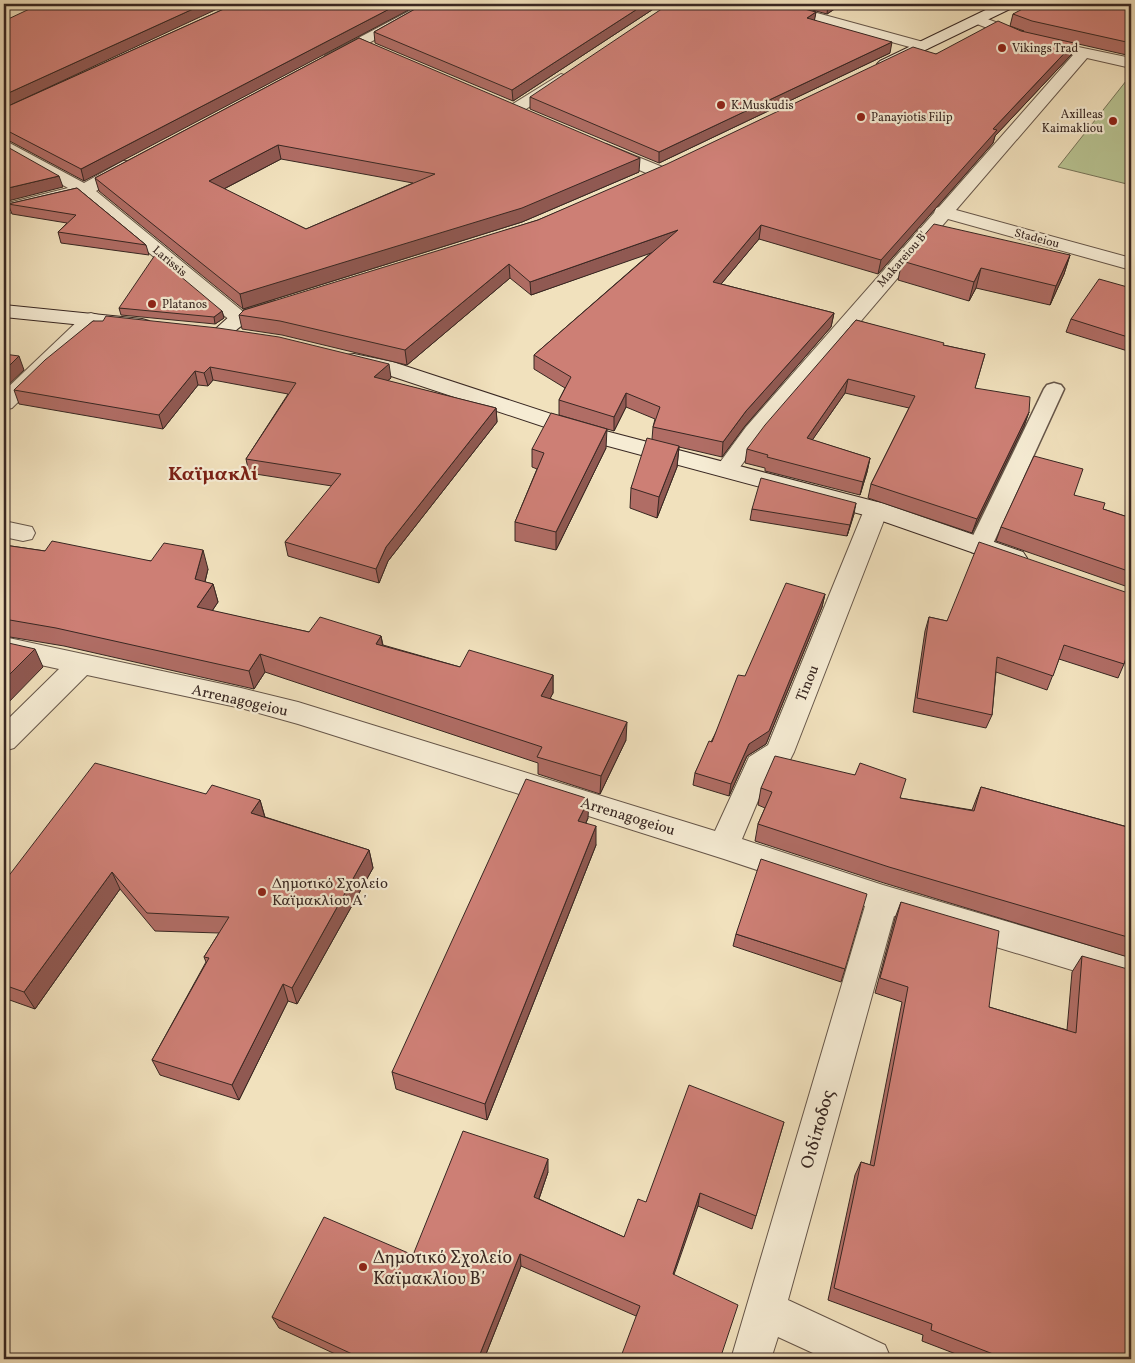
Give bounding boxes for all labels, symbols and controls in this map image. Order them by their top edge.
place label: Vikings Trad [1012,41,1078,57]
marker: Vikings Trad [996,42,1008,54]
place label: K.Muskudis [731,98,794,114]
marker: K.Muskudis [715,99,727,111]
place label: Axilleas Kaimakliou [1042,107,1103,137]
place label: Panayiotis Filip [871,110,953,126]
marker: Panayiotis Filip [855,111,867,123]
marker: Axilleas Kaimakliou [1107,115,1119,127]
street label: Stadeiou [1012,225,1061,253]
street label: Makareiou B' [874,228,931,291]
street label: Larissis [149,243,190,281]
place label: Platanos [162,297,207,313]
marker: Platanos [146,298,158,310]
district label: Καϊμακλί [168,461,258,489]
street label: Tinou [792,662,825,705]
street label: Arrenagogeiou [190,680,290,723]
street label: Arrenagogeiou [578,793,678,842]
place label: Δημοτικό Σχολείο Καϊμακλίου Α΄ [272,874,388,912]
marker: Δημοτικό Σχολείο Καϊμακλίου Α΄ [256,886,268,898]
street label: Οιδίποδος [795,1087,842,1172]
place label: Δημοτικό Σχολείο Καϊμακλίου Β΄ [373,1246,512,1292]
marker: Δημοτικό Σχολείο Καϊμακλίου Β΄ [357,1261,369,1273]

